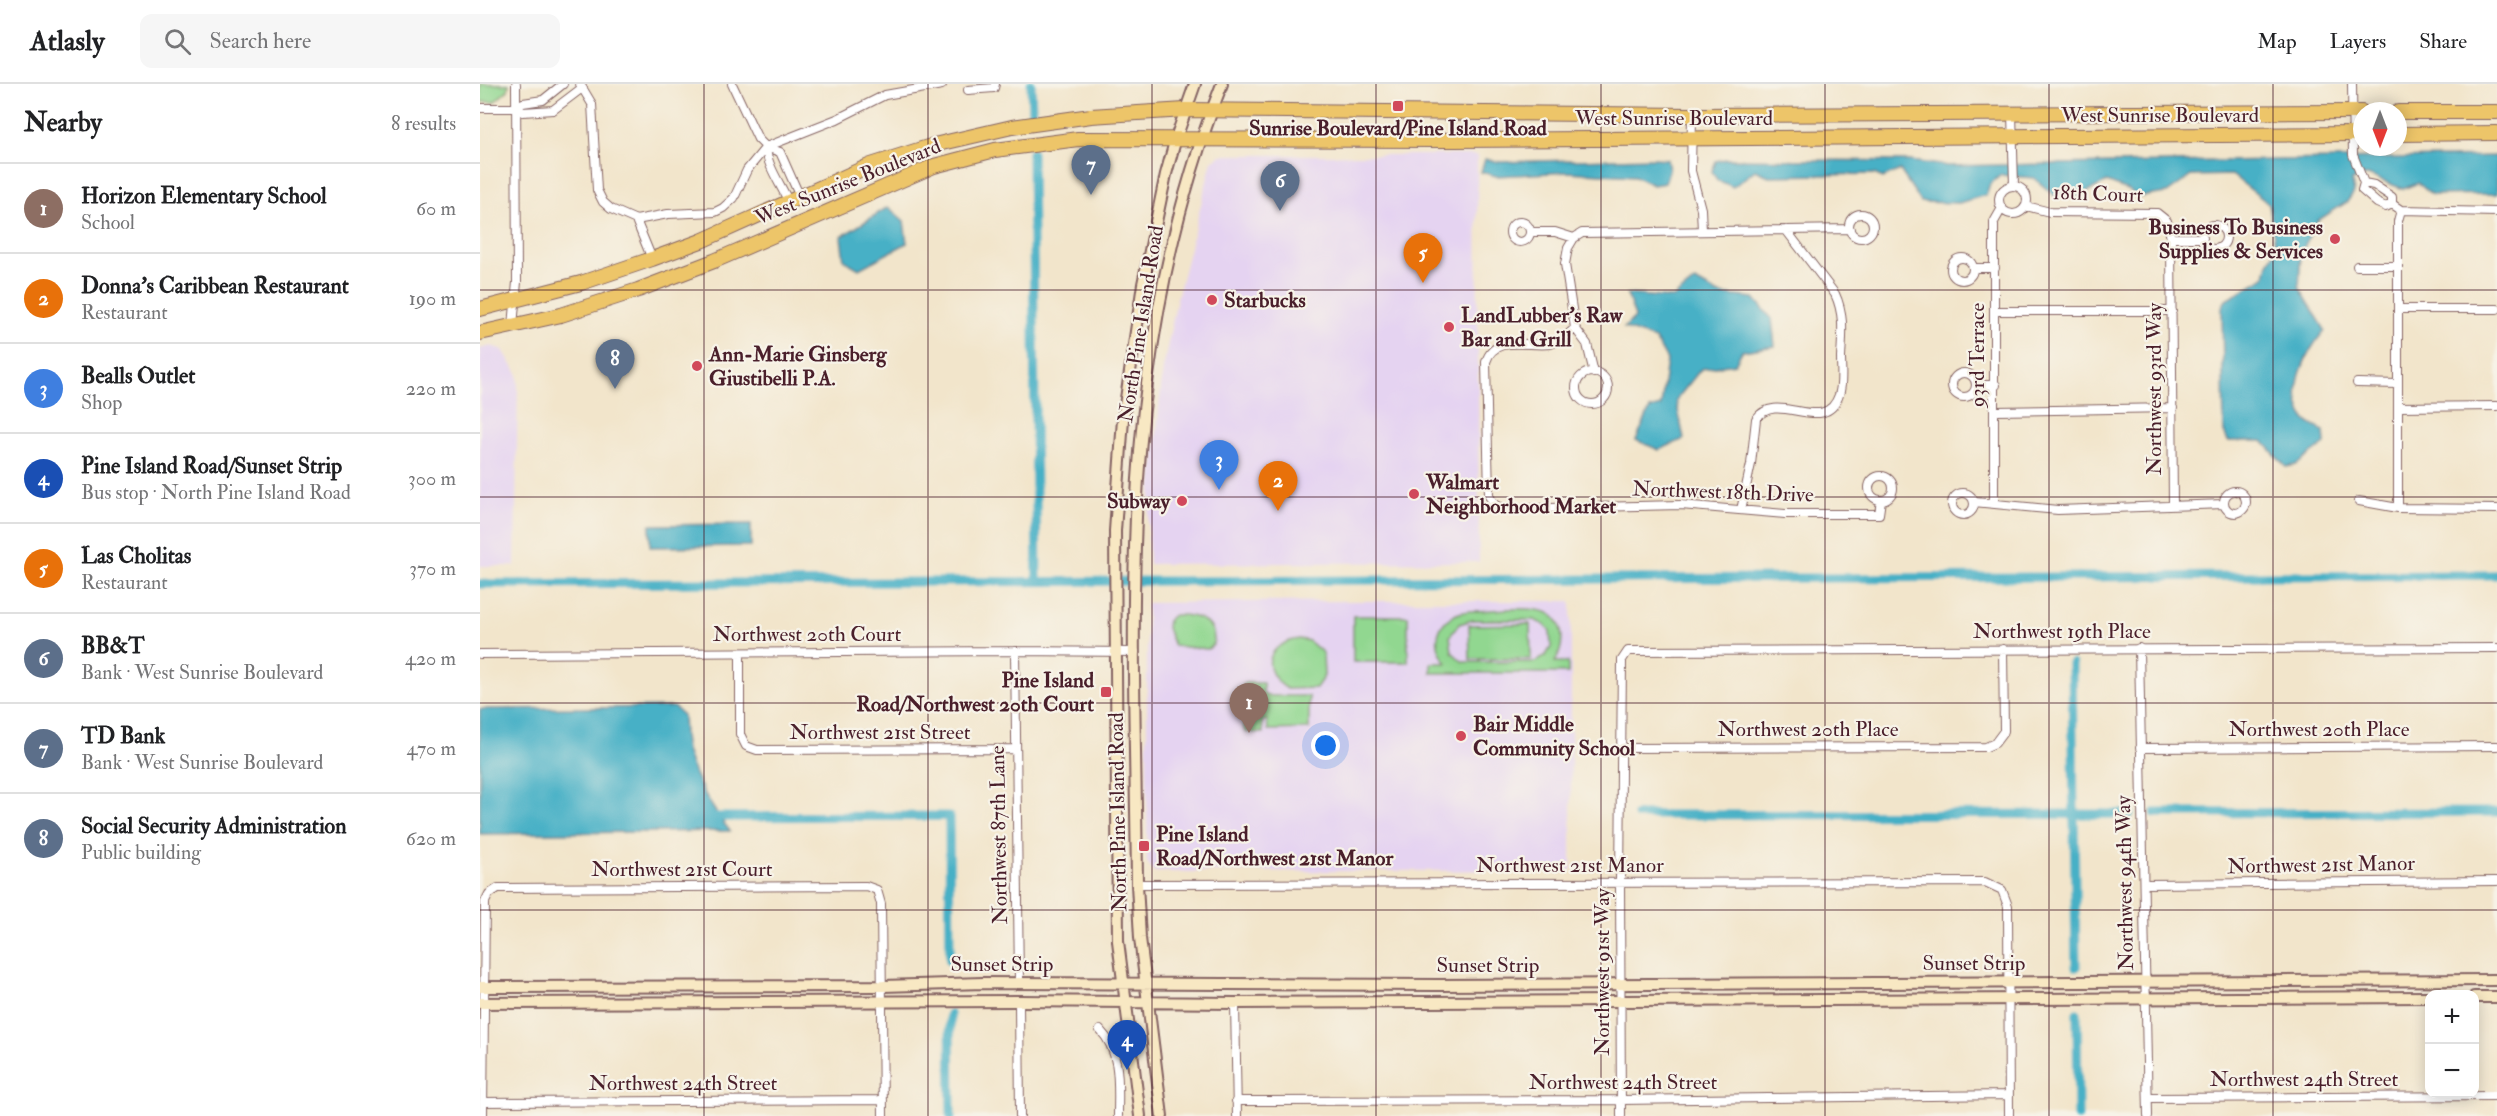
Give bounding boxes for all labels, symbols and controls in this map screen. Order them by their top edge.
search box [140,14,560,68]
text: Atlasly [30,24,104,59]
icon: search [161,25,194,58]
text: Search here [209,27,311,55]
text: Map [2257,28,2297,55]
text: Layers [2330,28,2386,55]
text: Share [2419,28,2467,55]
marker: Sunrise Boulevard/Pine Island Road [1391,99,1405,113]
street label: West Sunrise Boulevard [2060,102,2260,129]
north arrow [2353,102,2407,156]
street label: West Sunrise Boulevard [1574,105,1774,132]
text: Nearby [24,107,102,139]
text: 8 results [391,111,456,136]
place label: Sunrise Boulevard/Pine Island Road [1249,115,1548,142]
street label: West Sunrise Boulevard [750,132,946,232]
pin: 7 [1072,146,1110,195]
pin: 6 [1260,162,1300,211]
street label: 18th Court [2052,179,2144,209]
text: Horizon Elementary School [81,182,327,210]
text: 1 [40,196,47,221]
text: 60 m [416,196,456,221]
text: School [81,210,135,235]
place label: Business To Business Supplies & Services [2148,214,2323,265]
street label: North Pine Island Road [1112,223,1170,425]
marker: Business To Business Supplies & Services [2328,232,2342,246]
pin: 5 [1404,234,1442,283]
text: Donna's Caribbean Restaurant [81,272,349,300]
text: 2 [38,286,49,311]
text: 190 m [409,286,456,311]
place label: Starbucks [1224,287,1306,314]
marker: Starbucks [1205,293,1219,307]
text: Restaurant [81,300,168,325]
place label: LandLubber's Raw Bar and Grill [1461,302,1623,353]
street label: Northwest 93rd Way [2141,302,2168,475]
street label: 93rd Terrace [1964,303,1991,409]
marker: LandLubber's Raw Bar and Grill [1442,320,1456,334]
pin: 8 [596,340,634,389]
place label: Ann-Marie Ginsberg Giustibelli P.A. [708,341,887,392]
marker: Ann-Marie Ginsberg Giustibelli P.A. [690,359,704,373]
text: Bealls Outlet [81,362,195,390]
text: 3 [40,376,47,401]
text: 220 m [406,376,456,401]
text: Shop [81,390,122,415]
pin: 3 [1200,440,1238,490]
text: Pine Island Road/Sunset Strip [81,452,342,480]
pin: 2 [1258,462,1298,511]
text: 4 [38,466,49,491]
text: 300 m [408,466,456,491]
place label: Walmart Neighborhood Market [1425,469,1616,520]
street label: Northwest 18th Drive [1632,475,1814,509]
text: Bus stop · North Pine Island Road [81,480,351,505]
marker: Walmart Neighborhood Market [1407,487,1421,501]
place label: Subway [1107,488,1171,515]
marker: Subway [1175,494,1189,508]
text: Las Cholitas [81,542,191,570]
text: 5 [39,556,48,581]
text: 370 m [409,556,456,581]
text: Restaurant [81,570,168,595]
street label: Northwest 19th Place [1973,618,2151,645]
street label: Northwest 20th Court [713,621,901,648]
text: BB&T [81,632,144,660]
text: 6 [38,646,49,671]
text: 420 m [405,646,456,671]
text: Bank · West Sunrise Boulevard [81,660,323,685]
place label: Pine Island Road/Northwest 20th Court [856,667,1095,718]
pin: 1 [1230,684,1268,733]
marker: Pine Island Road/Northwest 20th Court [1099,685,1113,699]
street label: North Pine Island Road [1103,711,1133,912]
place label: Bair Middle Community School [1473,711,1636,762]
street label: Northwest 20th Place [1717,716,1899,743]
street label: Northwest 20th Place [2228,716,2410,743]
street label: Northwest 21st Street [789,719,971,746]
text: TD Bank [81,722,165,750]
marker: Bair Middle Community School [1454,729,1468,743]
your location [1311,731,1340,760]
text: 7 [39,736,48,761]
text: 470 m [407,736,456,761]
street label: Northwest 87th Lane [984,745,1014,925]
text: Bank · West Sunrise Boulevard [81,750,323,775]
street label: Northwest 94th Way [2110,794,2140,971]
text: Social Security Administration [81,812,347,840]
place label: Pine Island Road/Northwest 21st Manor [1156,821,1394,872]
text: 8 [39,826,48,851]
text: 620 m [406,826,456,851]
marker: Pine Island Road/Northwest 21st Manor [1137,839,1151,853]
text: Public building [81,840,201,865]
street label: Northwest 21st Manor [2227,850,2415,880]
street label: Northwest 21st Manor [1476,852,1664,879]
street label: Northwest 21st Court [591,856,773,883]
street label: Northwest 91st Way [1589,887,1616,1056]
street label: Sunset Strip [1923,950,2025,977]
street label: Sunset Strip [951,951,1053,978]
street label: Sunset Strip [1437,952,1539,979]
map controls [2425,990,2479,1098]
button: + [2425,990,2479,1044]
pin: 4 [1108,1020,1146,1070]
button: − [2425,1044,2479,1098]
street label: Northwest 24th Street [2210,1066,2399,1093]
street label: Northwest 24th Street [1529,1069,1718,1096]
street label: Northwest 24th Street [589,1070,778,1097]

